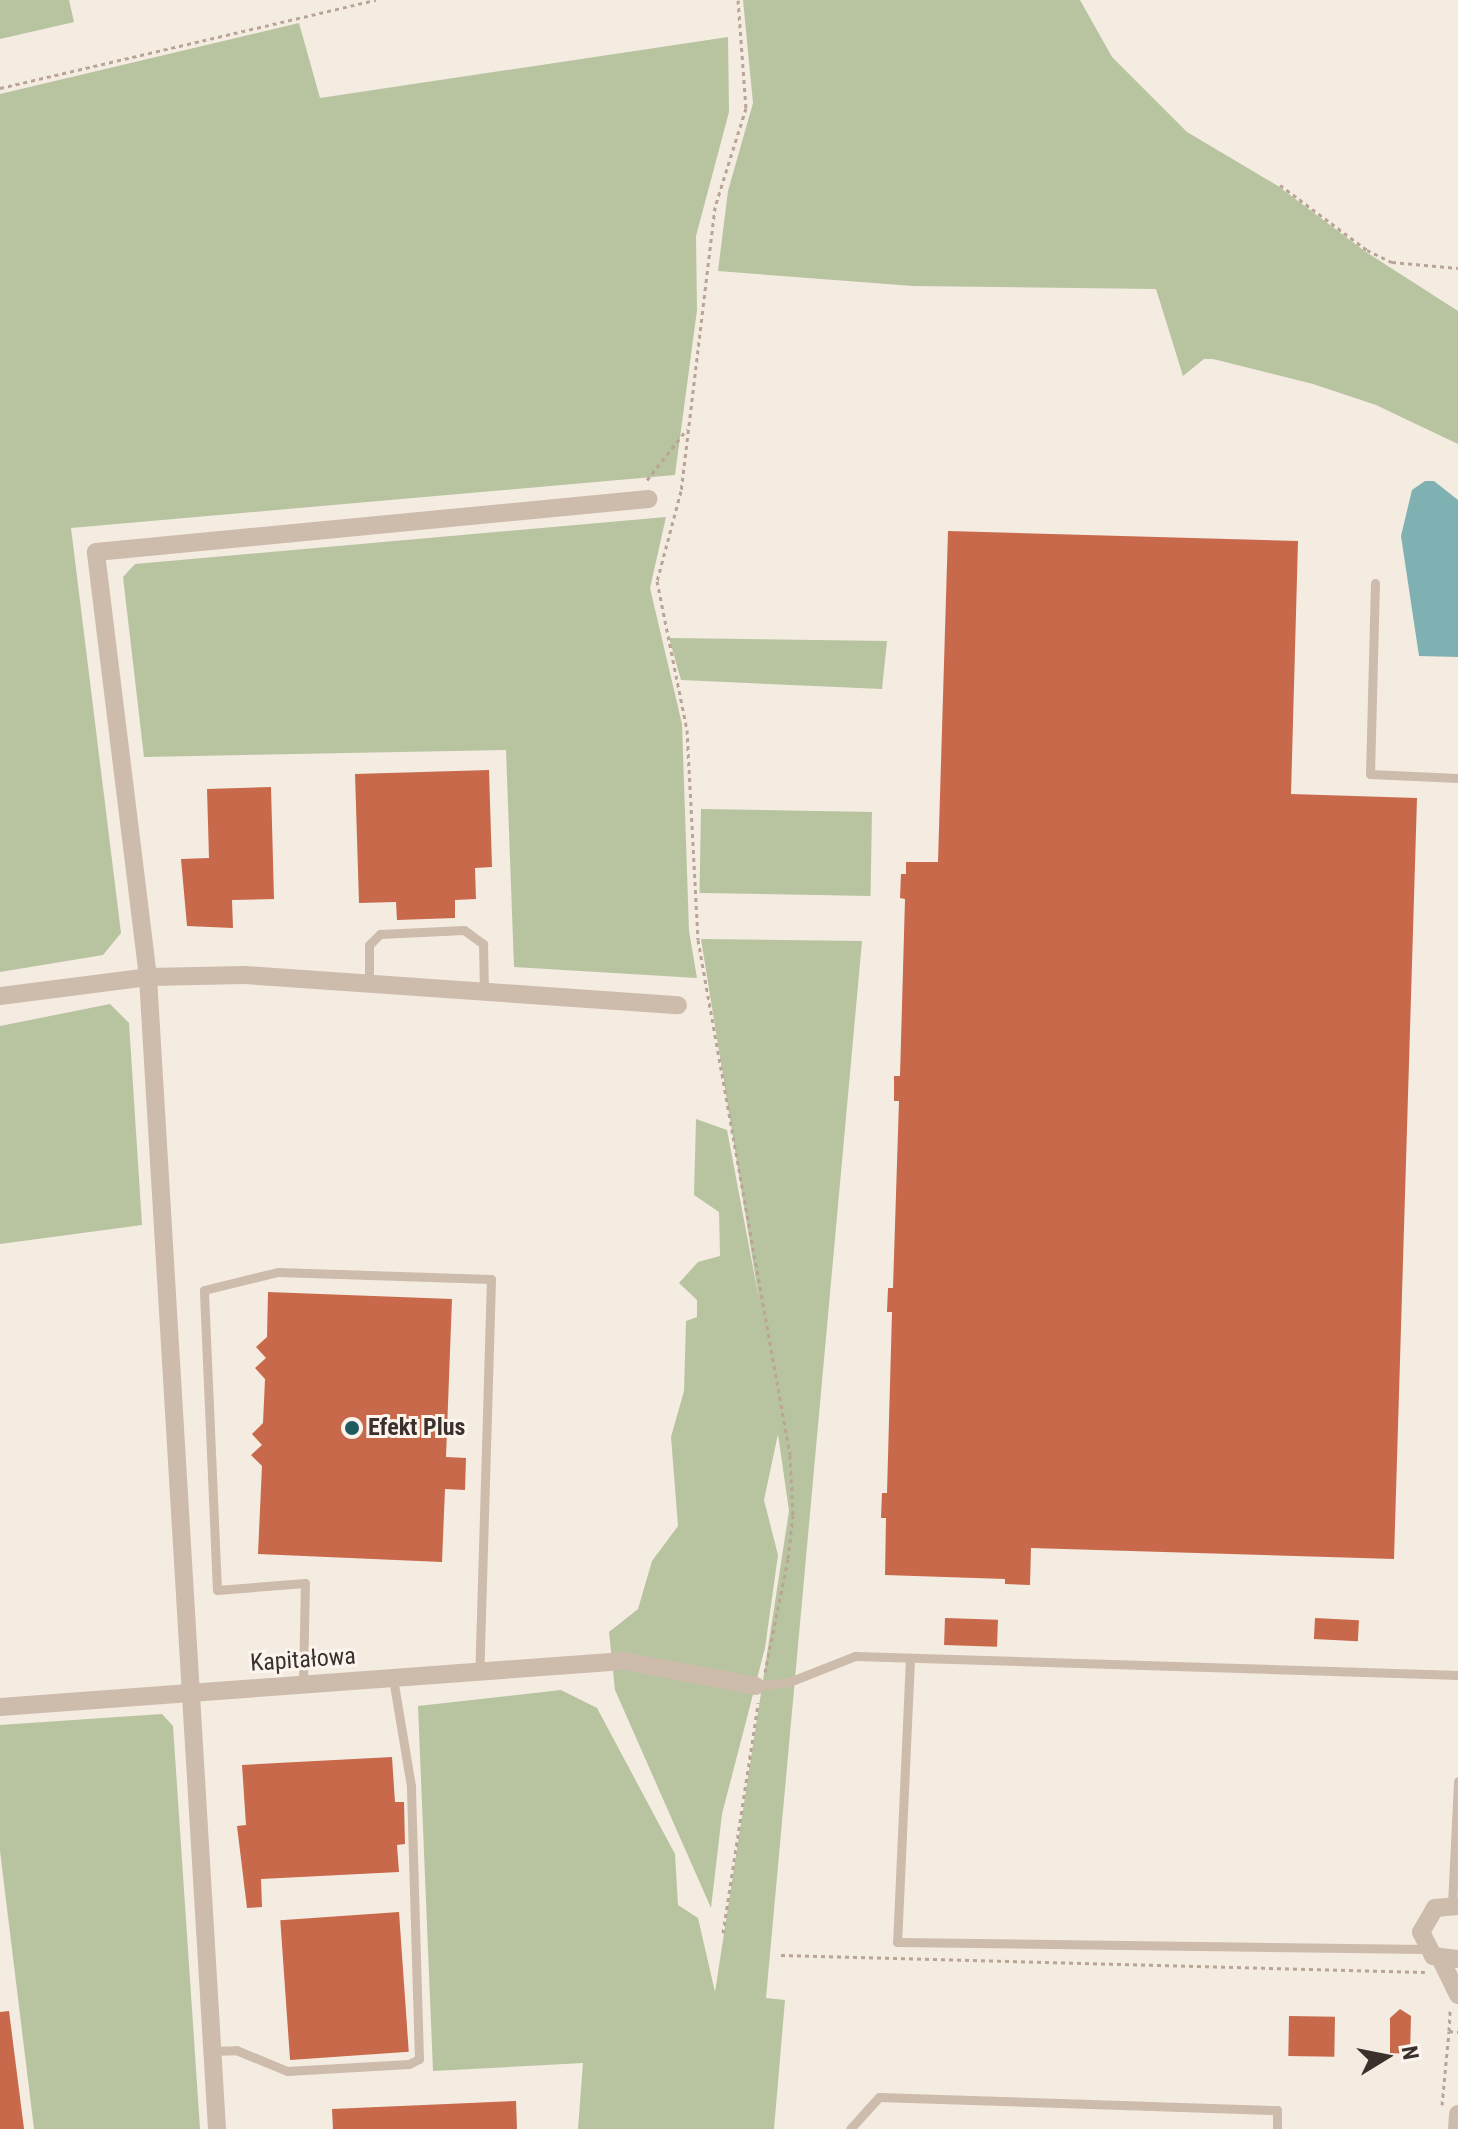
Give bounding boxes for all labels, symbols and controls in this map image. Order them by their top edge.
place label: Efekt Plus [368,1414,465,1442]
marker: Efekt Plus [343,1419,361,1437]
street label: Kapitałowa [249,1642,357,1678]
north arrow [1346,2017,1426,2097]
text: N [1397,2044,1424,2062]

